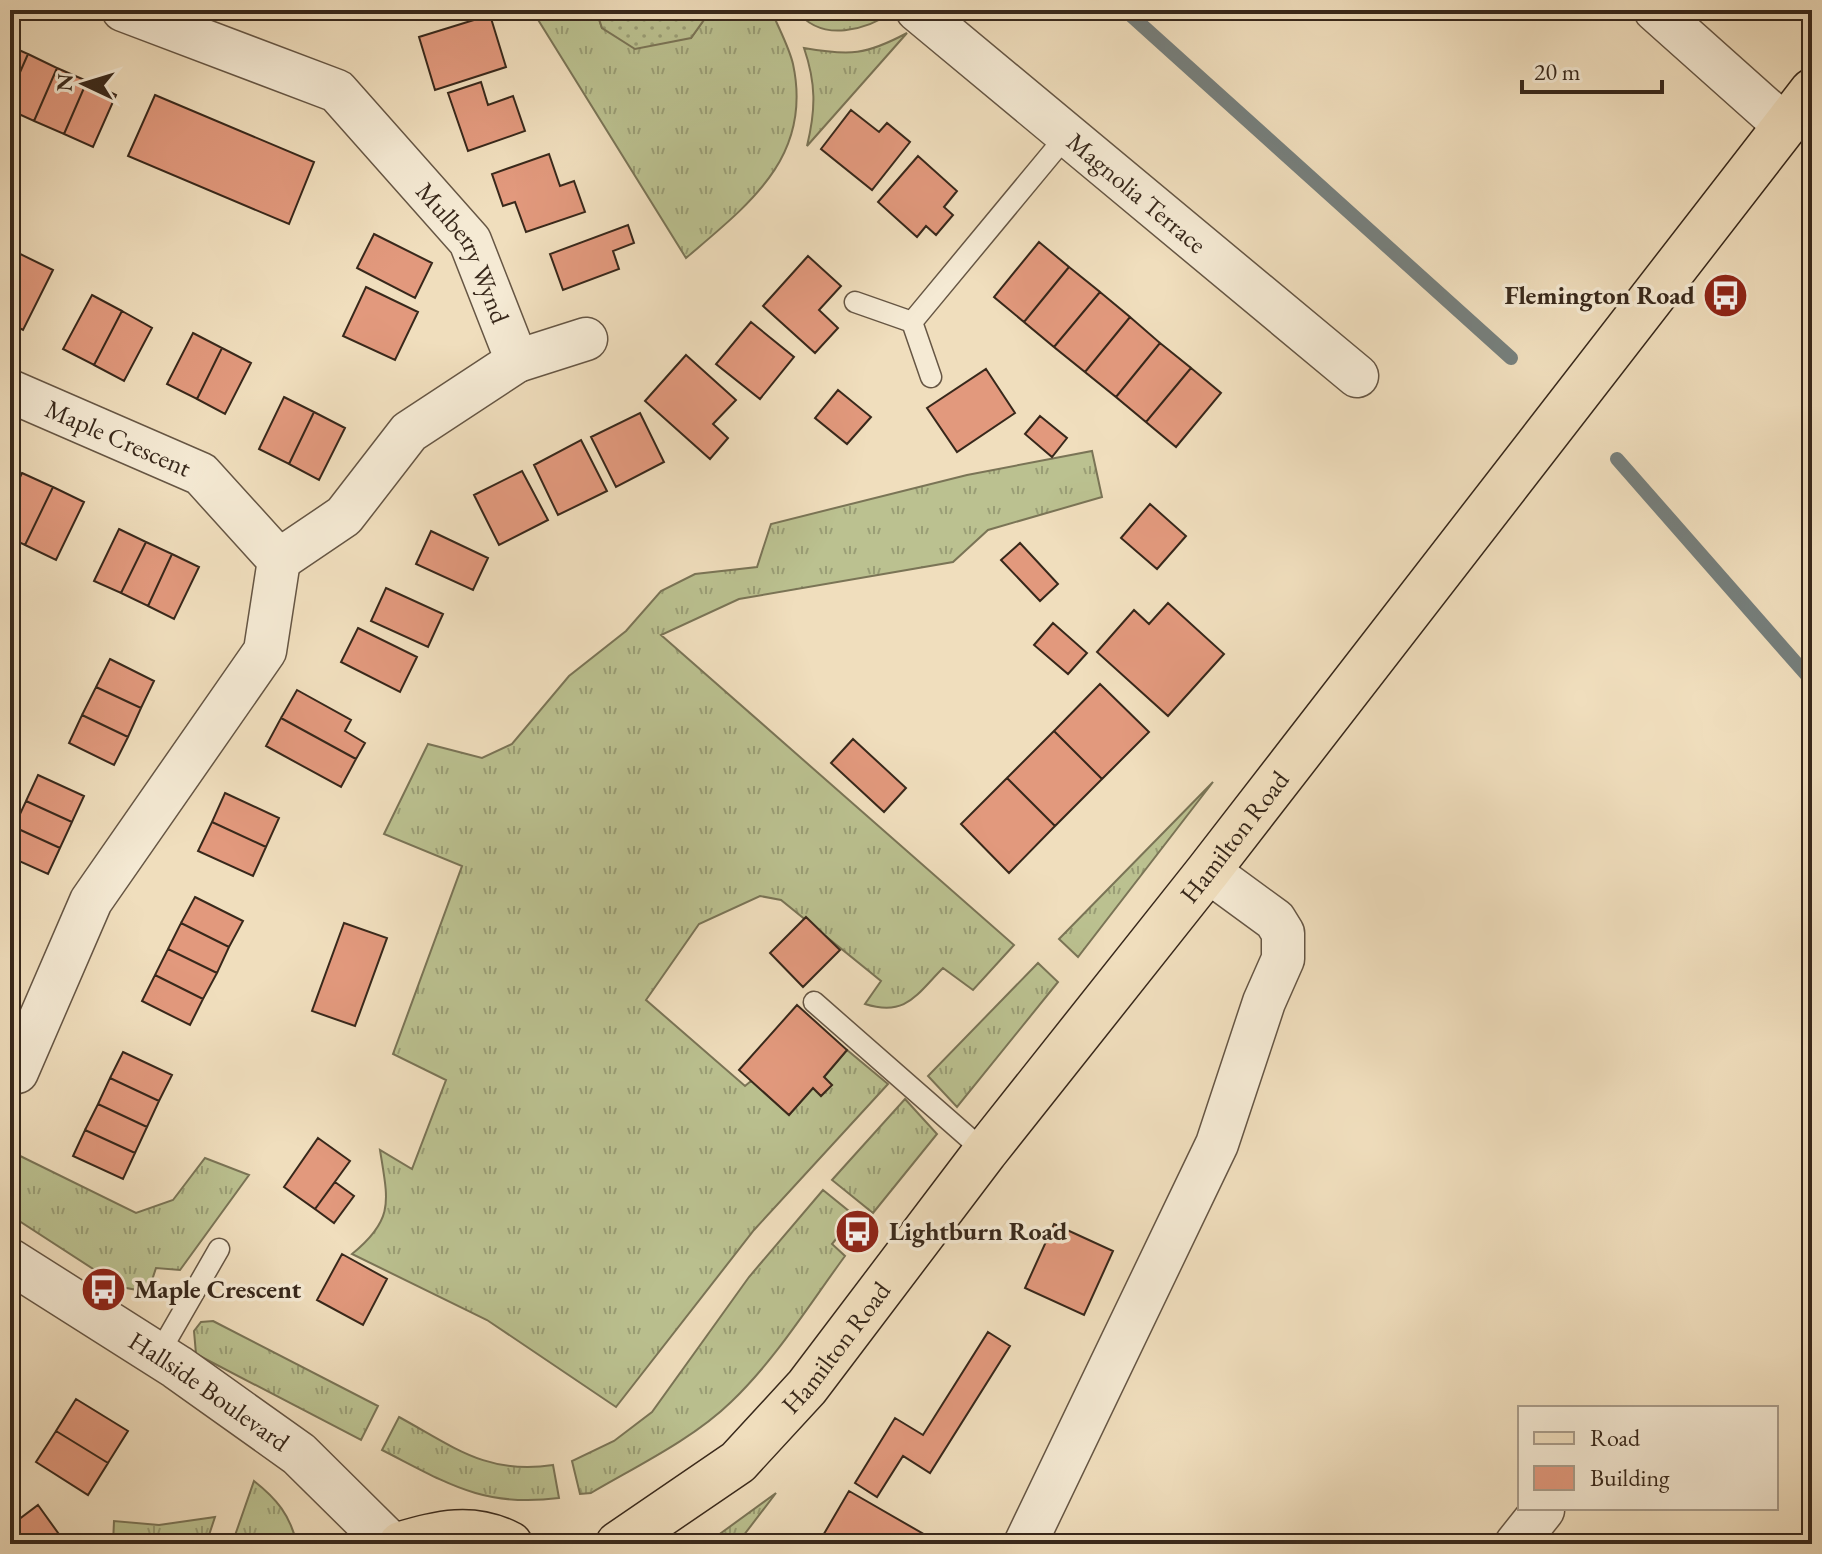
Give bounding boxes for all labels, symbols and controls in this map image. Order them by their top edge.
north arrow [44,44,124,124]
scale bar [1522,44,1662,94]
text: 20 m [1534,56,1581,87]
text: N [49,73,80,93]
street label: Magnolia Terrace [1060,125,1214,261]
street label: Mulberry Wynd [409,175,518,329]
bus stop icon: Flemington Road [1702,271,1750,319]
place label: Flemington Road [1504,278,1696,312]
street label: Maple Crescent [40,391,196,485]
street label: Hamilton Road [1172,763,1297,910]
bus stop icon: Lightburn Road [834,1207,882,1255]
place label: Lightburn Road [889,1214,1068,1248]
bus stop icon: Maple Crescent [79,1265,127,1313]
place label: Maple Crescent [134,1272,301,1306]
street label: Hamilton Road [774,1274,898,1421]
street label: Hallside Boulevard [122,1324,297,1459]
legend [1518,1406,1778,1510]
text: Road [1590,1422,1641,1453]
text: Building [1590,1462,1670,1493]

